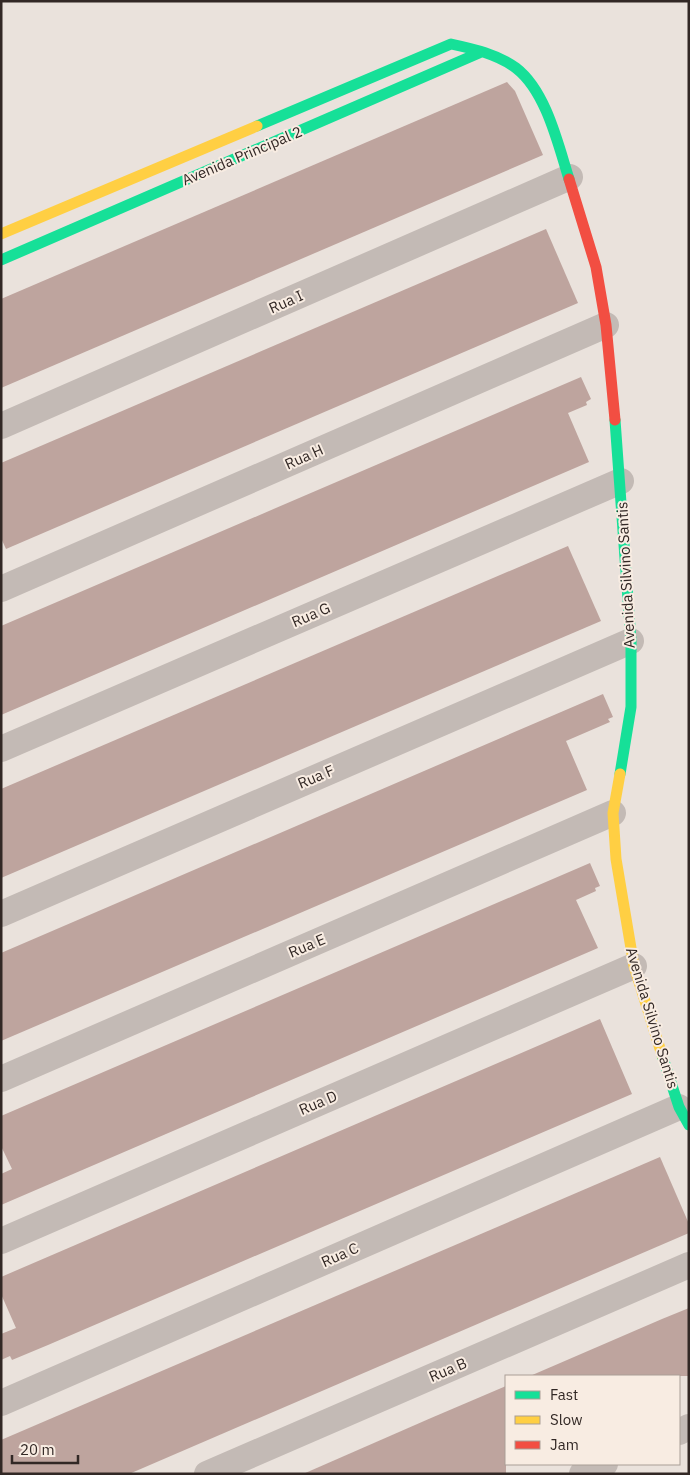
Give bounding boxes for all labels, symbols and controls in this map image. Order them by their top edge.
street label: Avenida Principal 2 [179,122,305,189]
street label: Rua I [266,286,306,317]
street label: Rua H [282,440,326,473]
street label: Avenida Silvino Santis [612,501,639,649]
street label: Rua G [289,598,333,631]
street label: Rua F [295,760,337,793]
street label: Rua E [285,929,328,962]
street label: Avenida Silvino Santis [622,945,683,1091]
street label: Rua D [296,1086,340,1119]
street label: Rua C [318,1238,361,1271]
street label: Rua B [426,1353,470,1386]
legend [505,1375,680,1465]
text: Fast [550,1385,578,1404]
text: Slow [550,1410,583,1429]
scale bar [12,1432,79,1464]
text: Jam [550,1435,579,1454]
text: 20 m [20,1440,55,1459]

